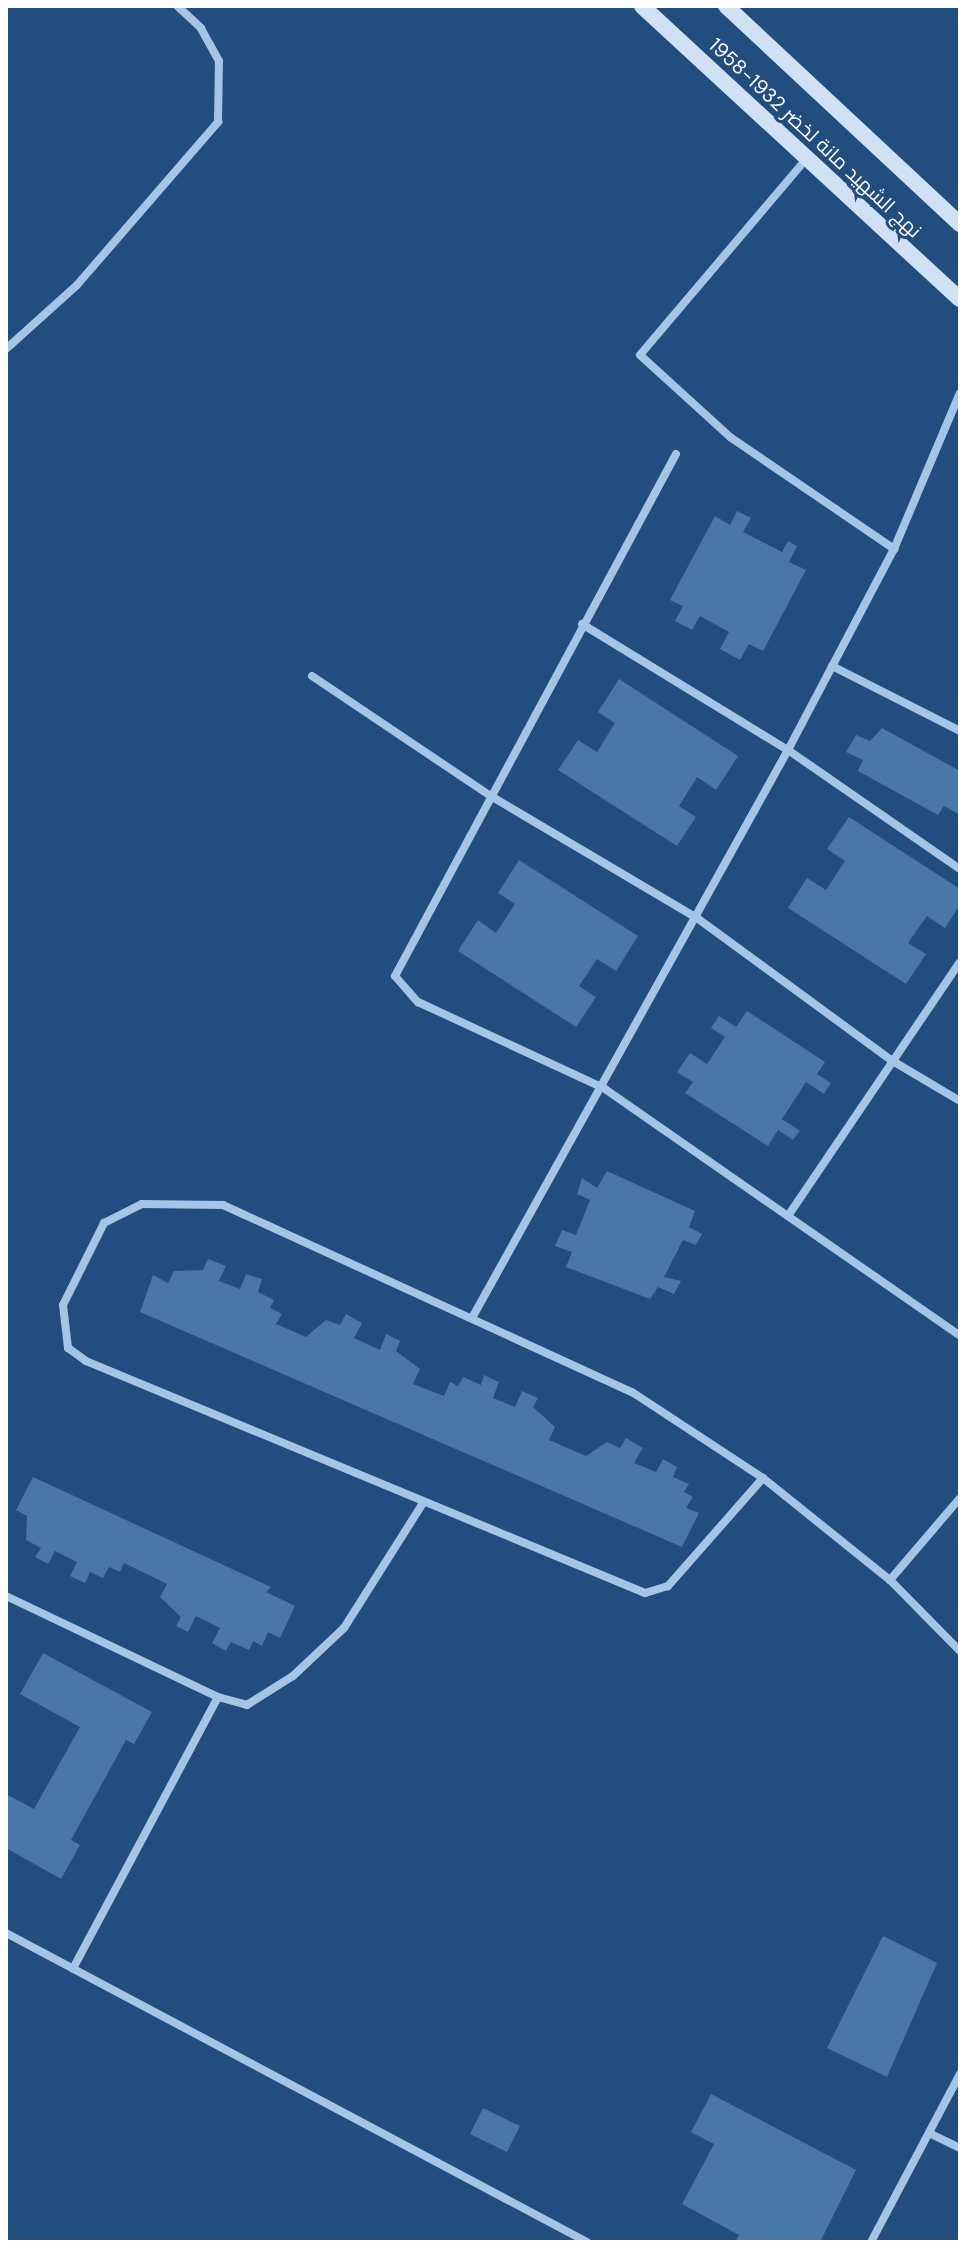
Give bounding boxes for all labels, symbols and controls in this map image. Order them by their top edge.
street label: نهج الشهيد مانة لخضر 1932-1958 [704,33,926,243]

